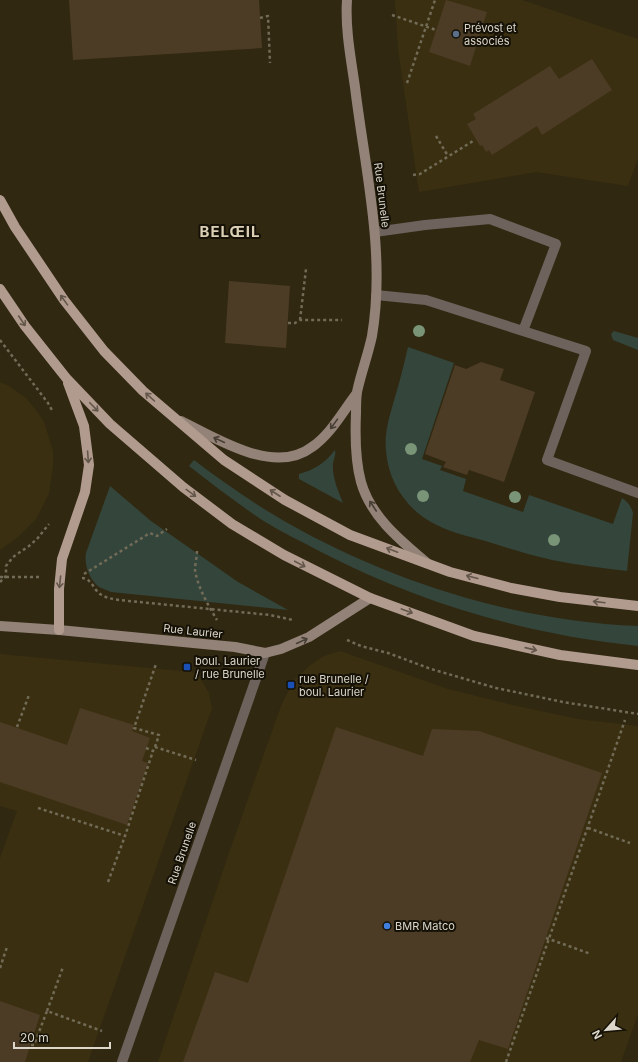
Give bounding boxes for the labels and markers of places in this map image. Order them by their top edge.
place label: Prévost et associés [464,21,517,48]
marker: Prévost et associés [451,29,461,39]
place label: boul. Laurier / rue Brunelle [195,654,265,681]
marker: boul. Laurier / rue Brunelle [182,662,192,672]
place label: rue Brunelle / boul. Laurier [299,672,369,699]
marker: rue Brunelle / boul. Laurier [286,680,296,690]
place label: BMR Matco [395,919,455,933]
marker: BMR Matco [382,921,392,931]

